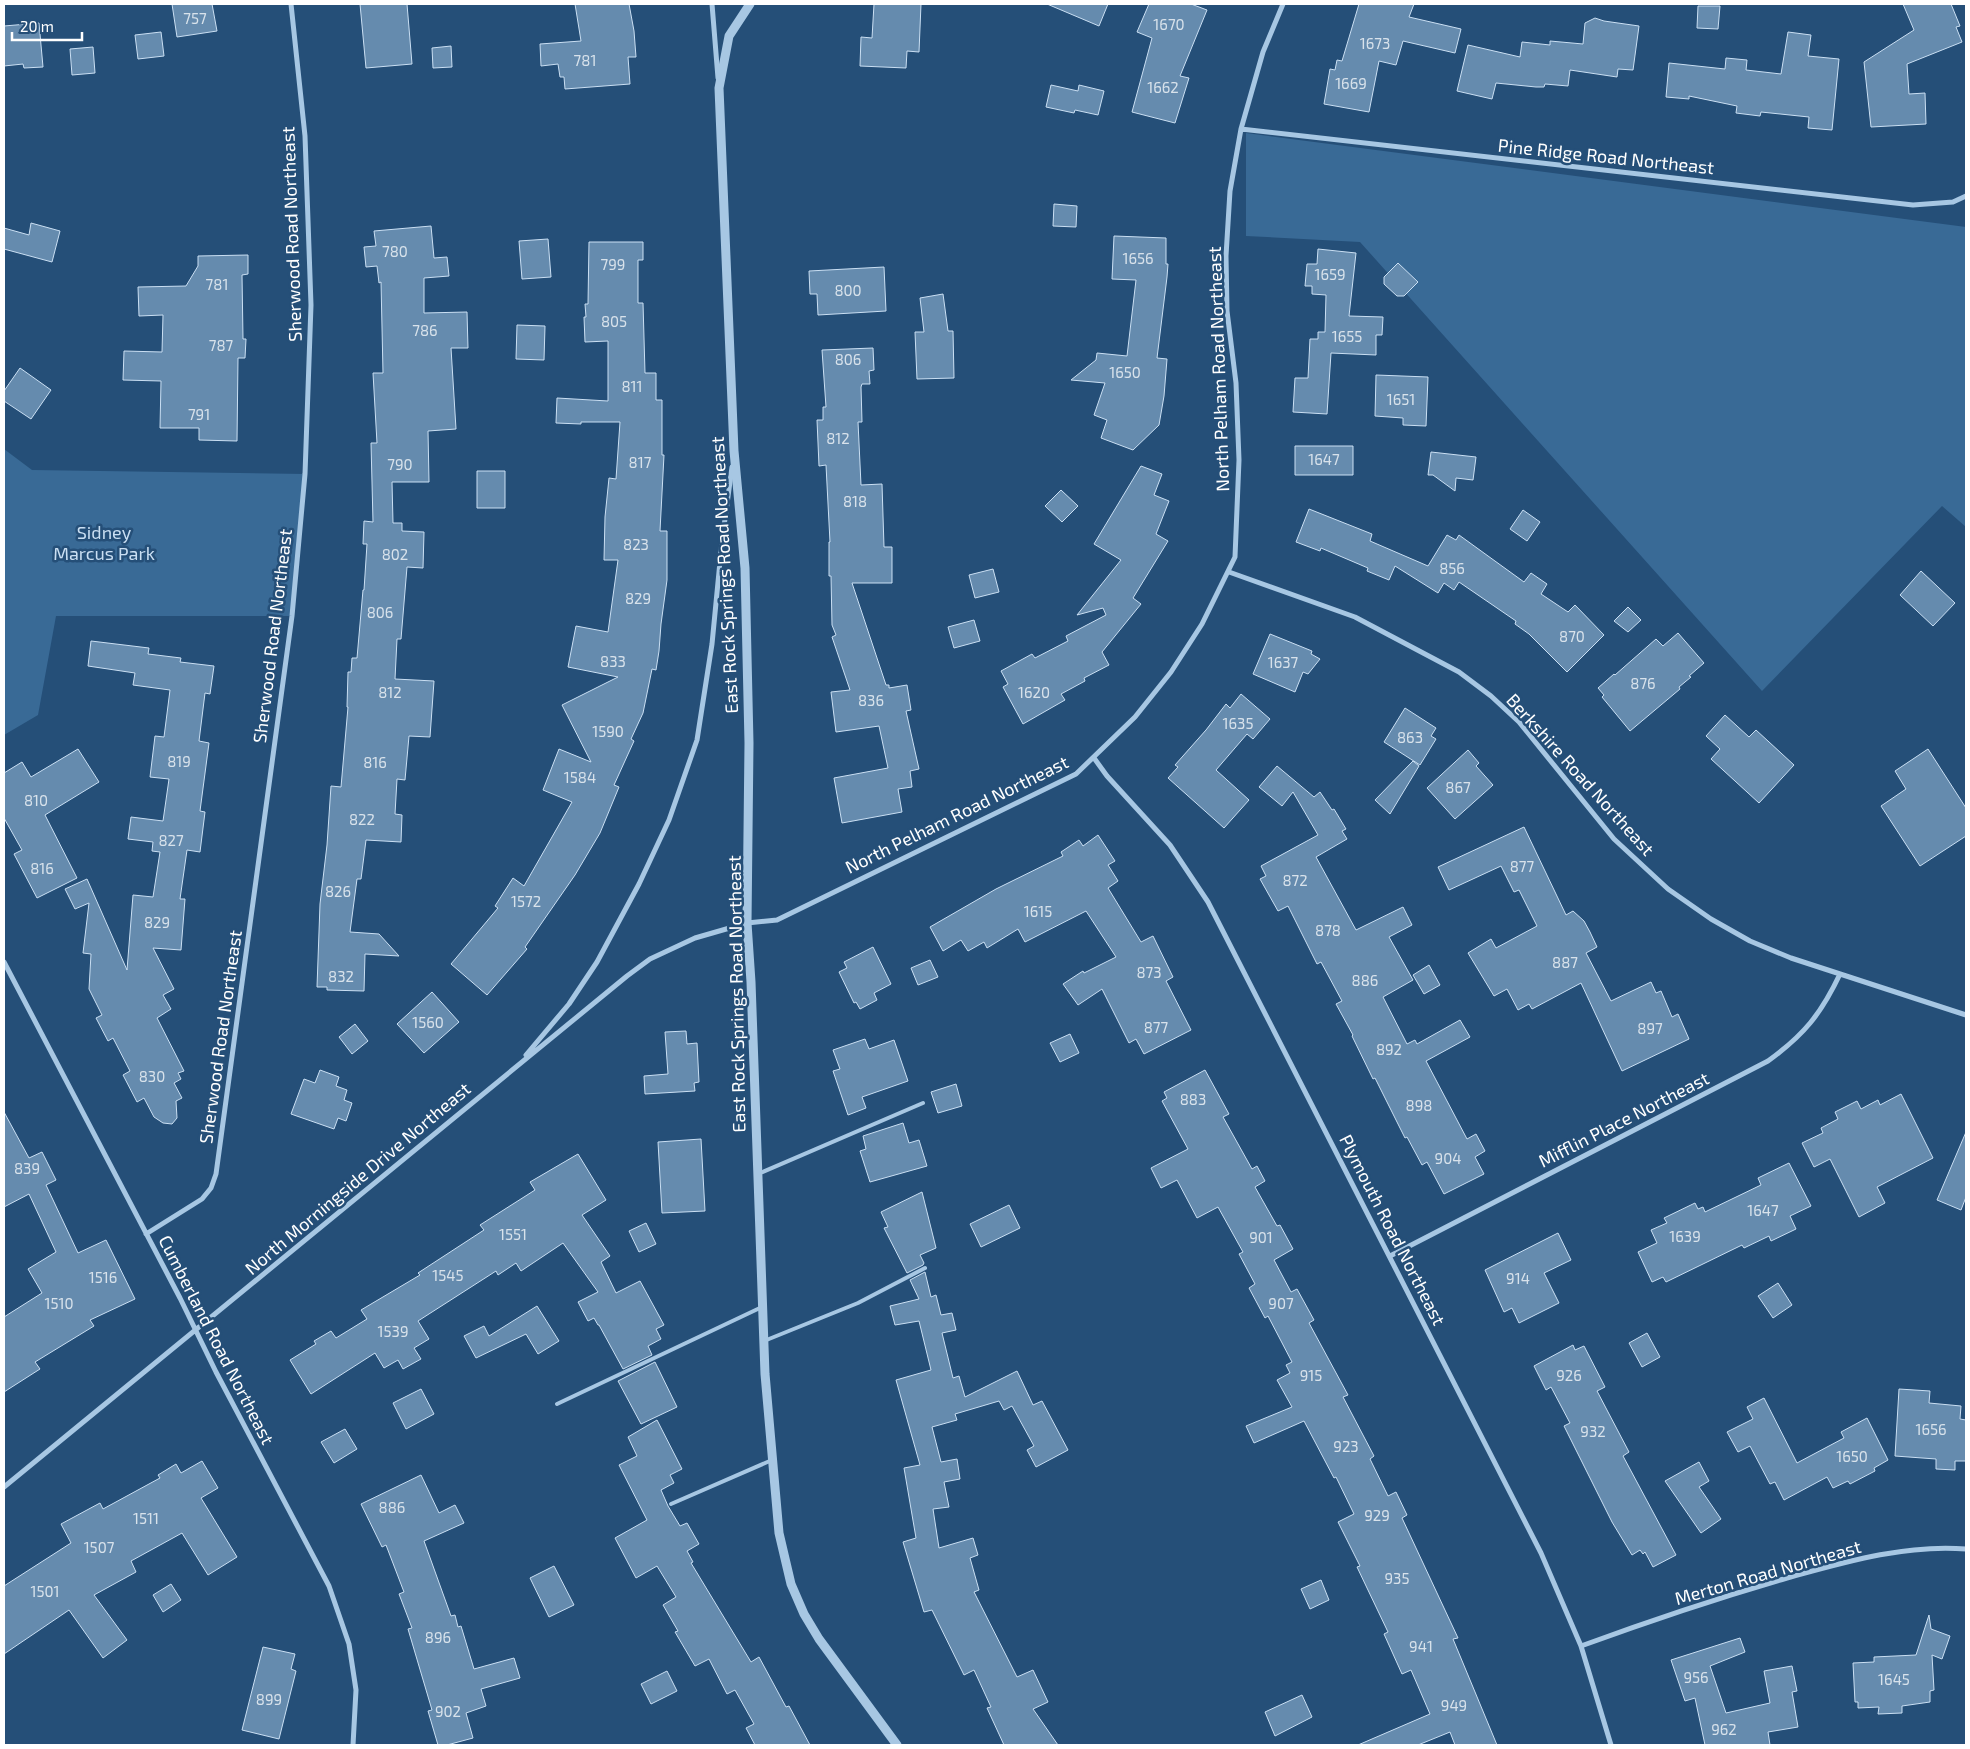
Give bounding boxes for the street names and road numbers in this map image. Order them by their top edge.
street label: Sherwood Road Northeast [276,126,306,342]
street label: Pine Ridge Road Northeast [1497,134,1715,178]
street label: North Pelham Road Northeast [1203,246,1233,492]
street label: East Rock Springs Road Northeast [706,436,742,714]
street label: Sherwood Road Northeast [248,527,296,744]
street label: Berkshire Road Northeast [1502,689,1659,860]
street label: North Pelham Road Northeast [841,750,1072,878]
street label: East Rock Springs Road Northeast [723,855,749,1133]
street label: Sherwood Road Northeast [194,929,246,1145]
street label: Mifflin Place Northeast [1535,1066,1713,1172]
street label: North Morningside Drive Northeast [240,1077,475,1279]
street label: Plymouth Road Northeast [1335,1130,1451,1329]
street label: Cumberland Road Northeast [154,1231,279,1448]
street label: Merton Road Northeast [1672,1535,1863,1609]

